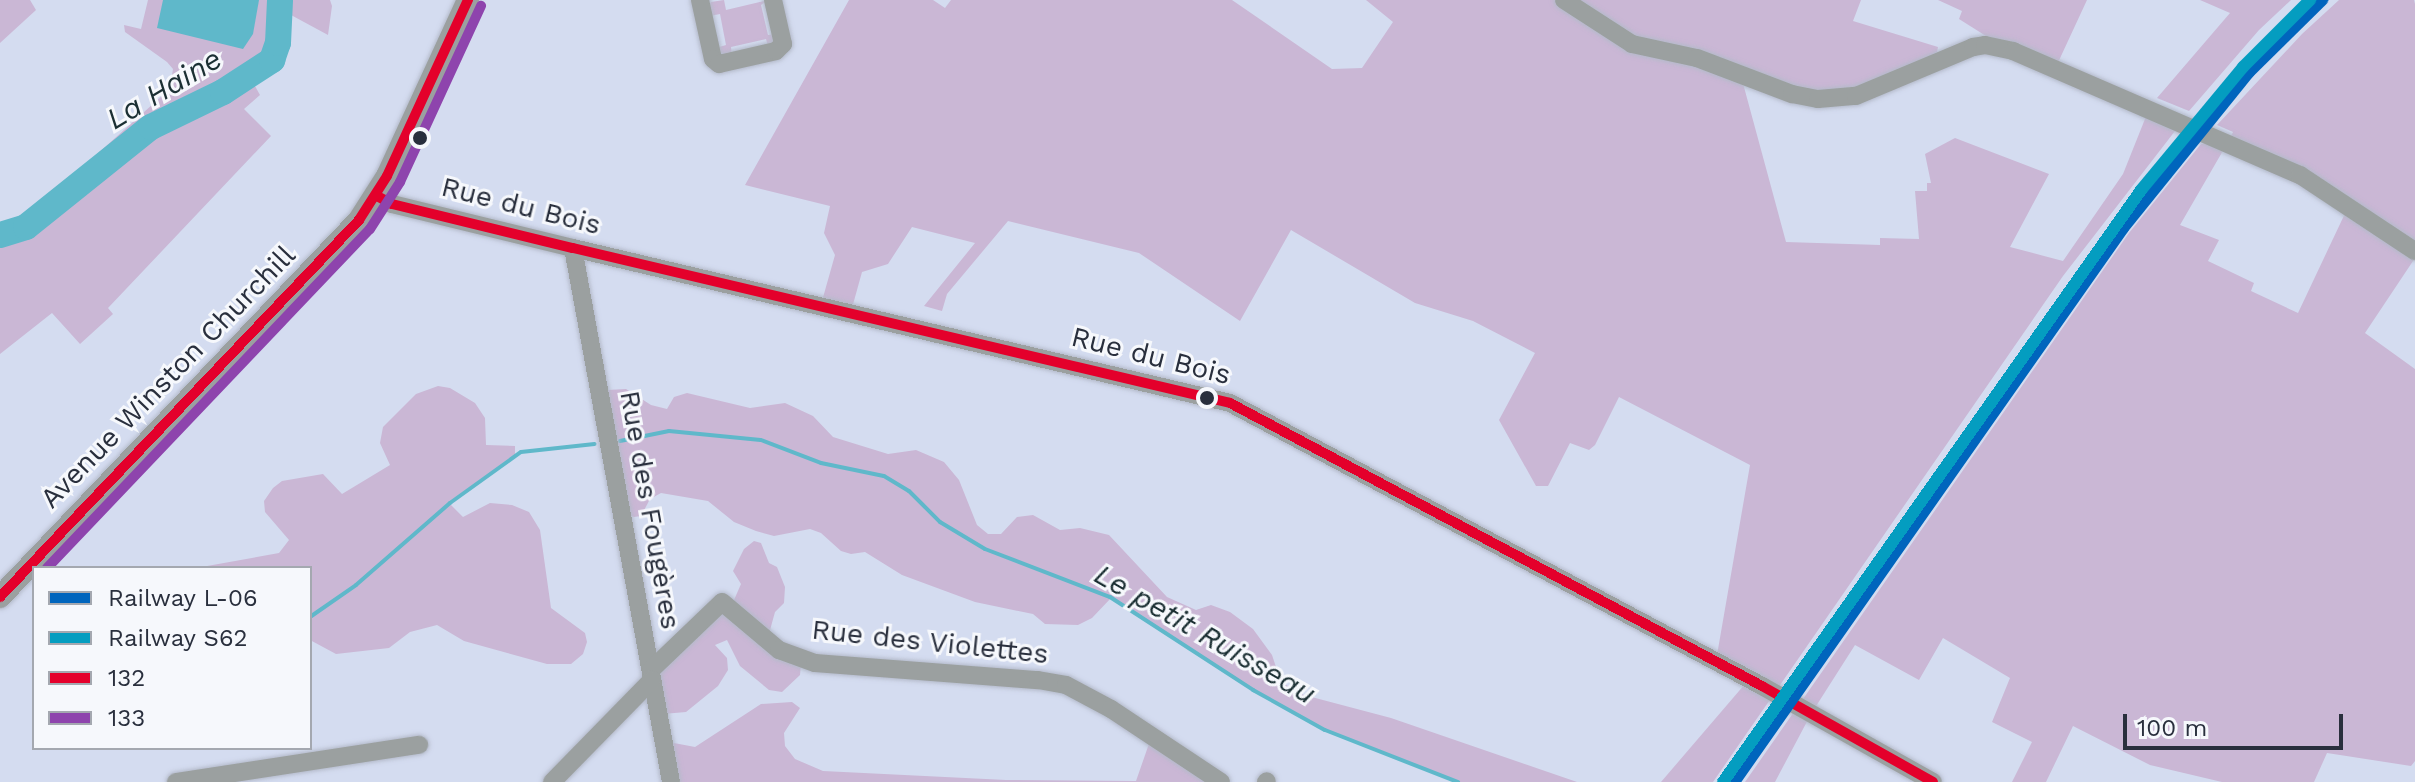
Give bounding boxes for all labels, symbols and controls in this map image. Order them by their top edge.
water label: La Haine [100,41,228,137]
unlabelled marker [412,130,428,146]
street label: Rue du Bois [438,170,604,242]
street label: Avenue Winston Churchill [33,238,303,516]
street label: Rue du Bois [1068,320,1234,392]
street label: Rue des Fougères [612,388,688,632]
unlabelled marker [1199,390,1215,406]
water label: Le petit Ruisseau [1088,556,1322,712]
legend [32,566,312,750]
text: Railway L-06 [108,584,258,612]
street label: Rue des Violettes [810,613,1050,671]
text: Railway S62 [108,624,248,652]
text: 132 [108,664,145,692]
scale bar [2127,698,2347,748]
text: 133 [108,704,145,732]
text: 100 m [2137,714,2207,742]

